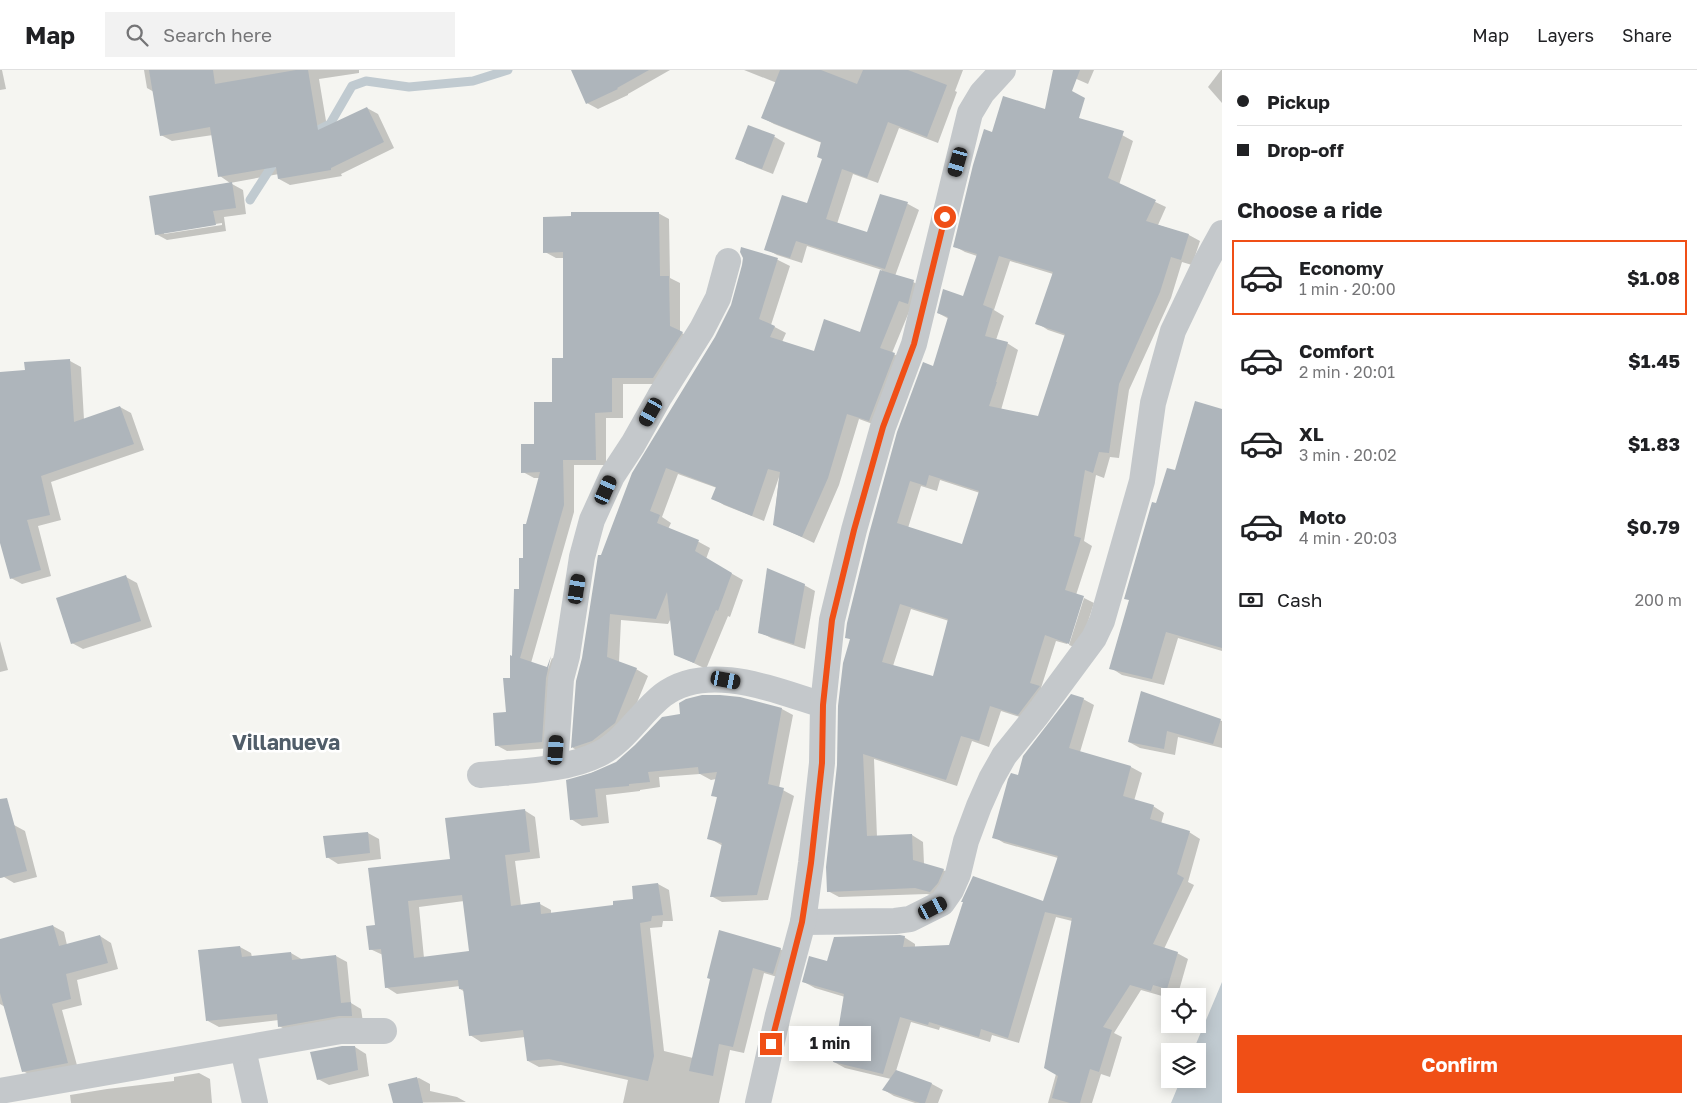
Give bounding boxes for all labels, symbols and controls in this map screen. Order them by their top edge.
search box [105,12,455,57]
text: Map [25,20,75,49]
icon: search [123,21,151,49]
text: Search here [163,23,272,46]
text: Map [1472,24,1509,46]
text: Layers [1537,24,1594,46]
text: Share [1622,24,1672,46]
text: Pickup [1267,90,1330,113]
text: Drop-off [1267,138,1344,161]
car [946,146,969,178]
text: Choose a ride [1237,196,1383,223]
route start [934,206,956,228]
icon: car [1239,255,1284,300]
text: Economy [1299,256,1384,279]
text: $1.08 [1627,266,1680,289]
text: 1 min · 20:00 [1299,279,1396,299]
icon: car [1239,338,1284,383]
text: Comfort [1299,339,1374,362]
text: $1.45 [1628,349,1680,372]
text: 2 min · 20:01 [1299,362,1395,382]
car [637,395,664,429]
icon: car [1239,421,1284,466]
text: XL [1299,422,1324,445]
text: $1.83 [1628,432,1680,455]
text: 3 min · 20:02 [1299,445,1397,465]
car [593,473,618,507]
icon: car [1239,504,1284,549]
text: Moto [1299,505,1346,528]
text: $0.79 [1626,515,1680,538]
text: 4 min · 20:03 [1299,528,1397,548]
car [567,573,586,605]
icon: cash [1237,586,1265,614]
text: Cash [1277,588,1322,611]
text: 200 m [1635,590,1682,610]
car [709,670,742,690]
district label: Villanueva [232,729,340,755]
car [547,735,564,765]
car [916,895,949,921]
map controls [1161,988,1206,1088]
button: locate [1161,988,1206,1033]
callout: 1 min [788,1026,871,1062]
route end [760,1033,782,1055]
text: 1 min [810,1033,850,1053]
button: Confirm [1237,1035,1682,1093]
button: layers [1161,1043,1206,1088]

